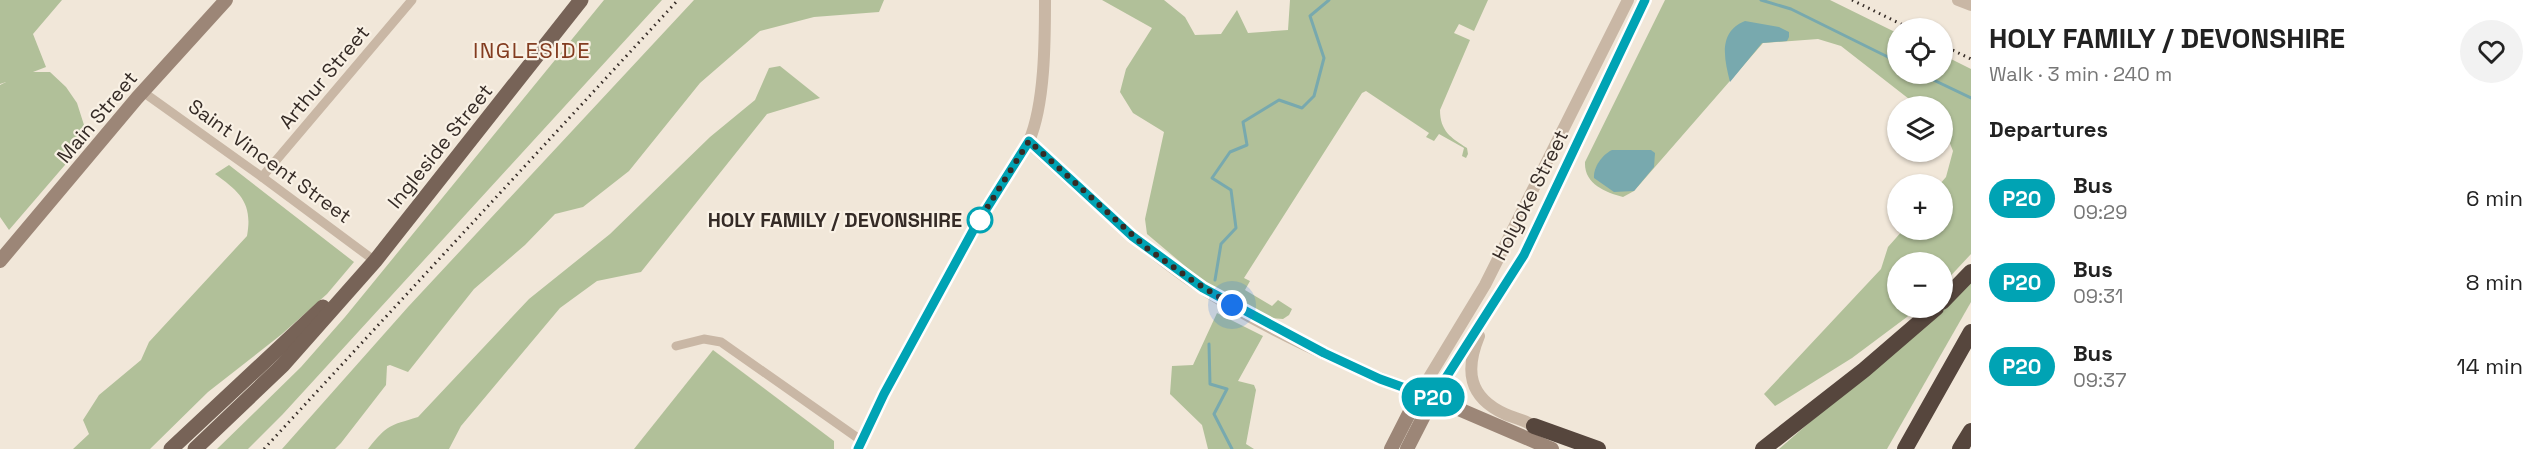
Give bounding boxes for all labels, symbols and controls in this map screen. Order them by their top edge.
map controls [1887,18,1953,318]
button: locate [1887,18,1953,84]
street label: Arthur Street [273,20,375,134]
text: HOLY FAMILY / DEVONSHIRE [1989,20,2345,56]
button: heart [2460,20,2523,83]
district label: INGLESIDE [473,36,591,64]
text: Walk · 3 min · 240 m [1989,61,2172,87]
street label: Main Street [51,66,143,168]
street label: Ingleside Street [382,78,498,214]
street label: Saint Vincent Street [183,93,357,229]
button: layers [1887,96,1953,162]
text: Departures [1989,115,2108,143]
street label: Holyoke Street [1486,125,1574,265]
text: Bus [2073,171,2113,199]
button: + [1887,174,1953,240]
text: 6 min [2466,184,2523,212]
text: P20 [2003,185,2041,212]
text: 09:29 [2073,199,2127,225]
place label: HOLY FAMILY / DEVONSHIRE [708,207,962,233]
marker: HOLY FAMILY / DEVONSHIRE [967,207,993,233]
button: − [1887,252,1953,318]
text: Bus [2073,255,2113,283]
text: 8 min [2466,268,2523,296]
text: P20 [2003,269,2041,296]
text: 09:31 [2073,283,2123,309]
your location [1217,290,1247,320]
text: Bus [2073,339,2113,367]
text: 14 min [2457,352,2523,380]
text: P20 [2003,353,2041,380]
text: 09:37 [2073,367,2126,393]
line badge: P20 [1398,378,1468,416]
text: P20 [1414,384,1452,411]

